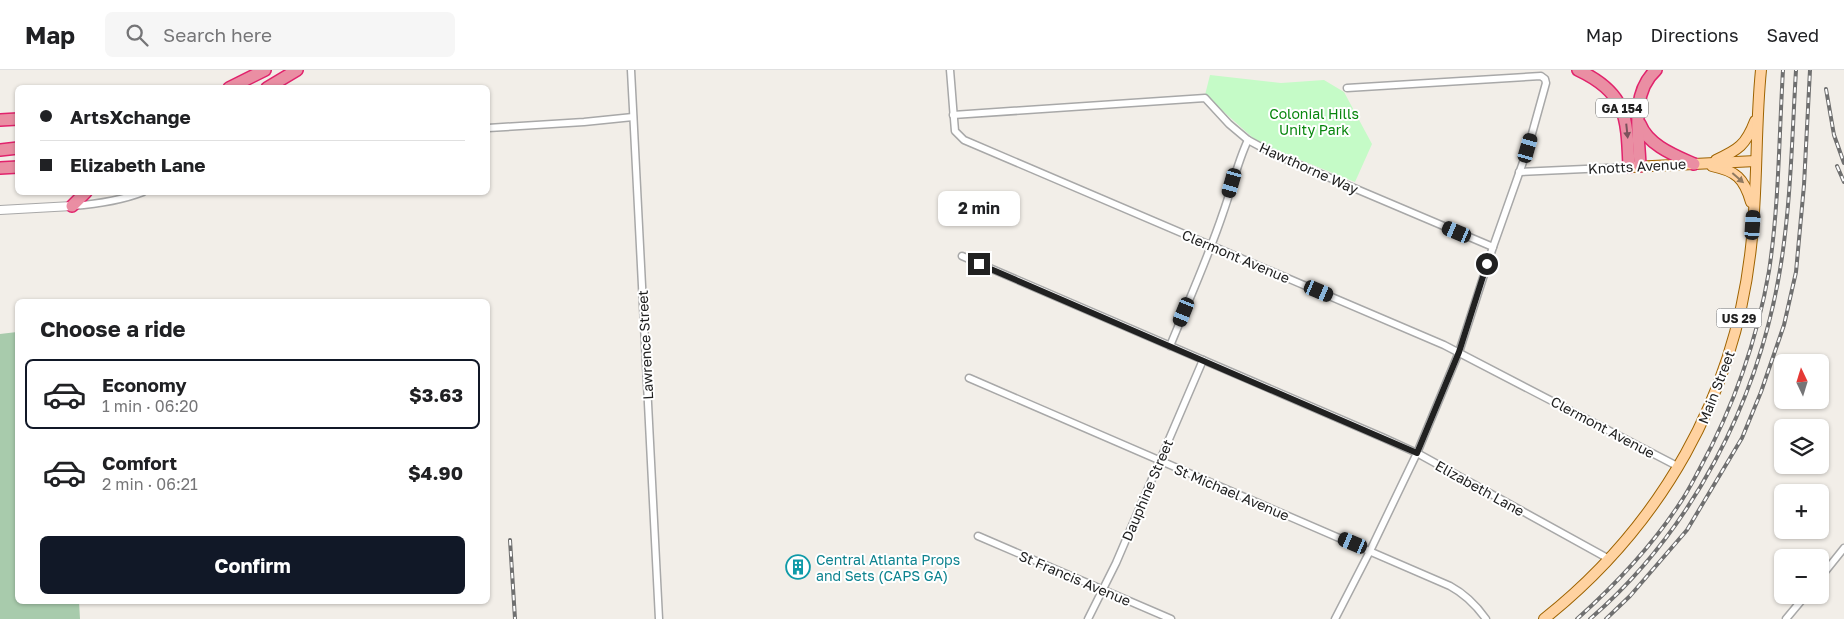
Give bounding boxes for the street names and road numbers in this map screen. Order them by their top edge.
road number: GA 154 [1596,98,1648,118]
street label: Hawthorne Way [1257,139,1361,198]
street label: Knotts Avenue [1588,155,1686,177]
street label: Clermont Avenue [1180,226,1292,286]
street label: Lawrence Street [634,290,656,400]
road number: US 29 [1716,308,1762,328]
street label: Main Street [1694,348,1738,426]
street label: Clermont Avenue [1548,392,1658,462]
street label: Dauphine Street [1118,437,1176,543]
street label: Elizabeth Lane [1433,457,1527,519]
street label: St Michael Avenue [1172,460,1292,524]
street label: St Francis Avenue [1017,547,1133,609]

